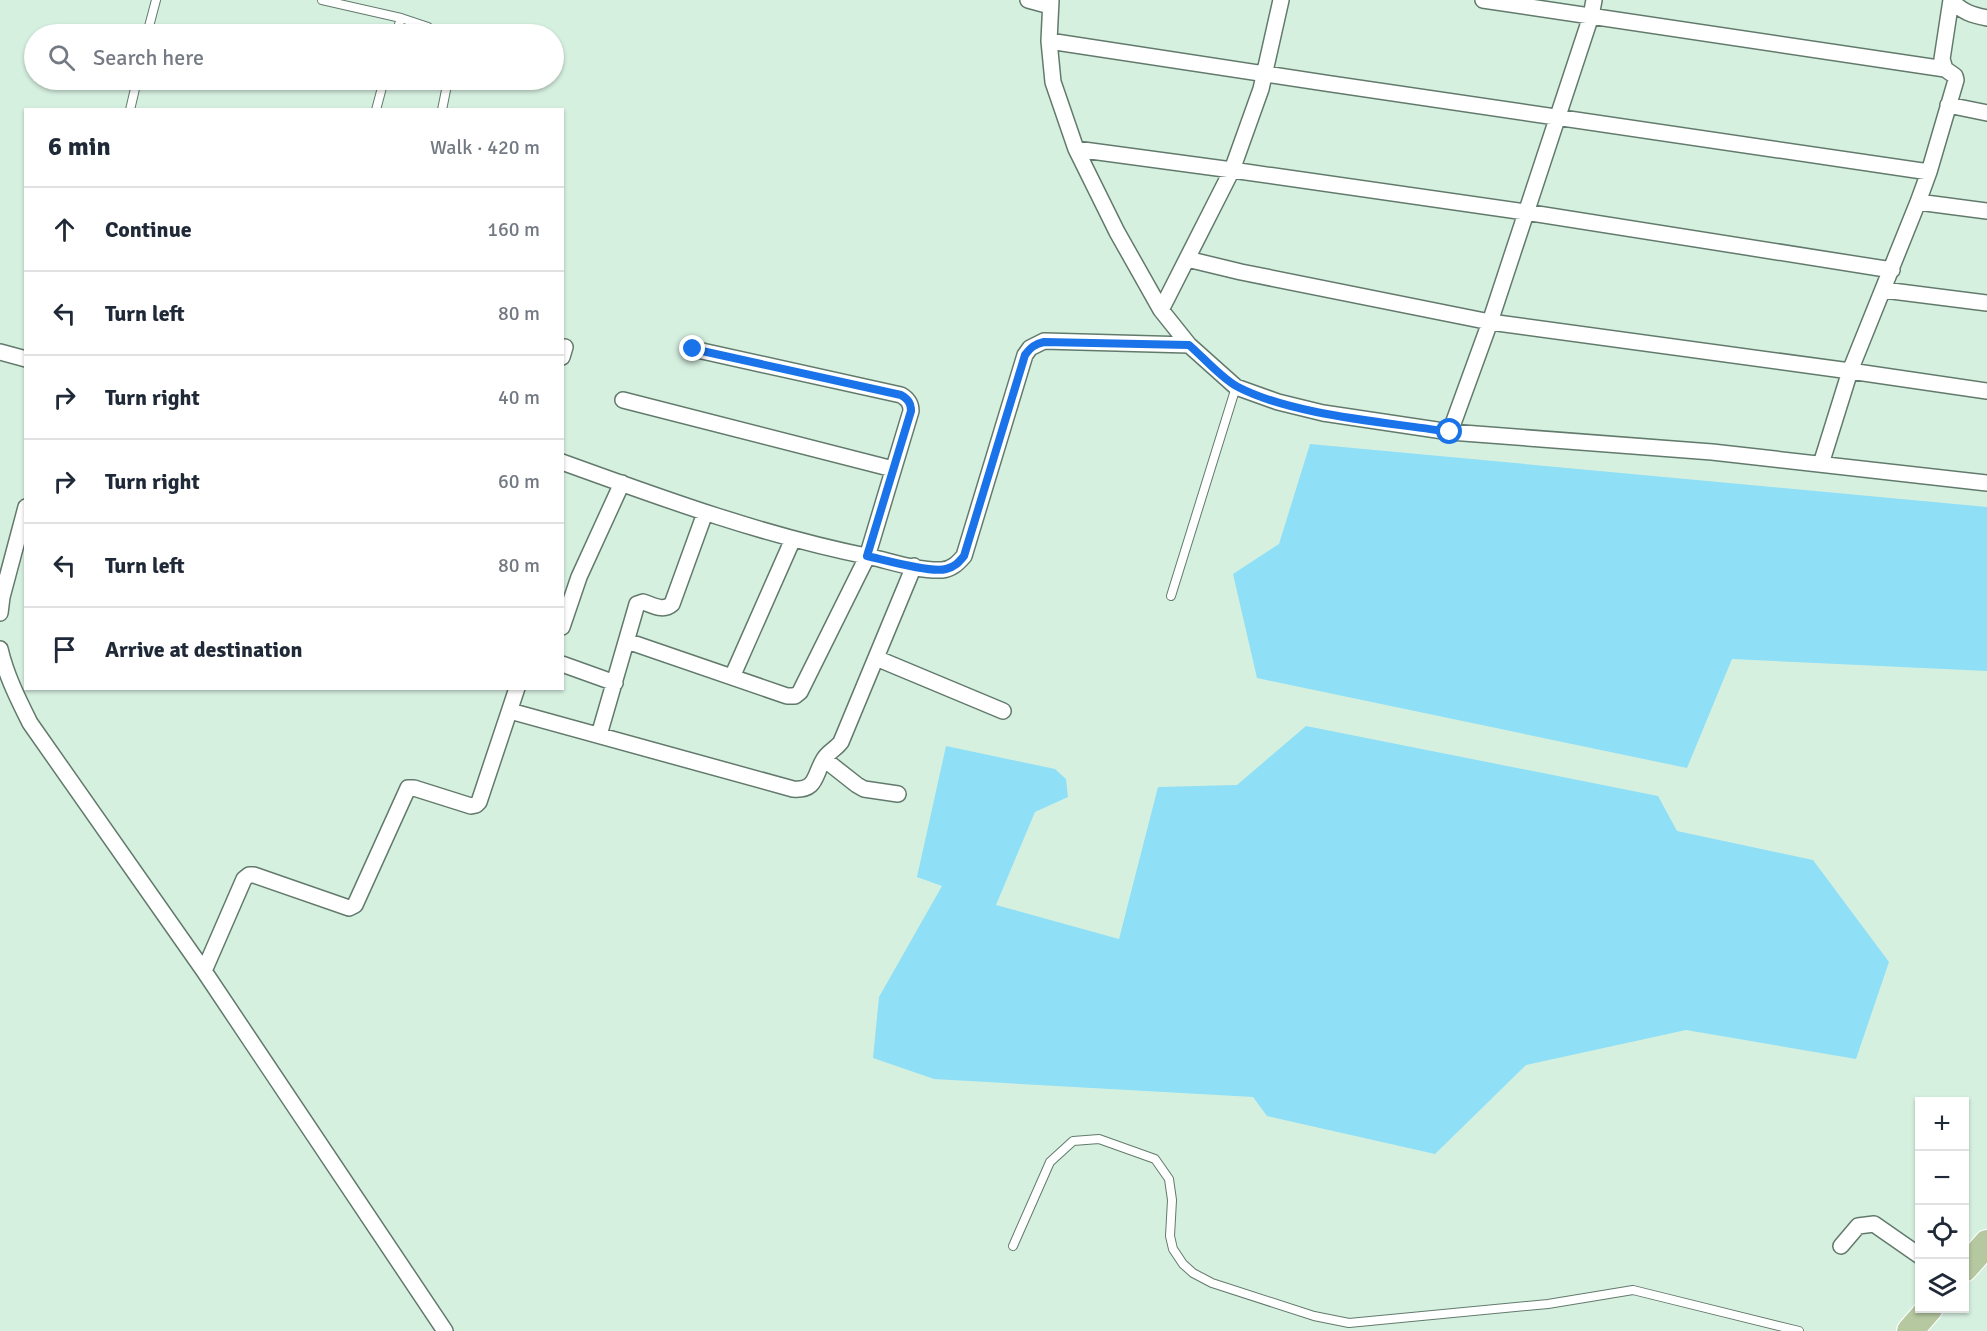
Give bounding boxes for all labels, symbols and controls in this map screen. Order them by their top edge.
search box [24,24,564,90]
icon: search [45,41,78,74]
text: Search here [93,44,204,71]
text: 6 min [48,131,111,163]
text: Walk · 420 m [430,135,540,160]
icon: ahead [48,213,81,246]
text: Continue [105,216,192,243]
text: 160 m [487,217,540,242]
icon: left [48,297,81,330]
text: Turn left [105,300,185,327]
text: 80 m [498,301,540,326]
route end [679,335,705,361]
icon: right [48,381,81,414]
text: Turn right [105,384,200,411]
text: 40 m [498,385,540,410]
route start [1436,418,1462,444]
icon: right [48,465,81,498]
text: Turn right [105,468,200,495]
text: 60 m [498,469,540,494]
icon: left [48,549,81,582]
text: Turn left [105,552,185,579]
text: 80 m [498,553,540,578]
icon: arrive [48,633,81,666]
text: Arrive at destination [105,636,302,663]
map controls [1915,1097,1969,1313]
button: + [1915,1097,1969,1151]
button: − [1915,1151,1969,1205]
button: locate [1915,1205,1969,1259]
button: layers [1915,1259,1969,1313]

